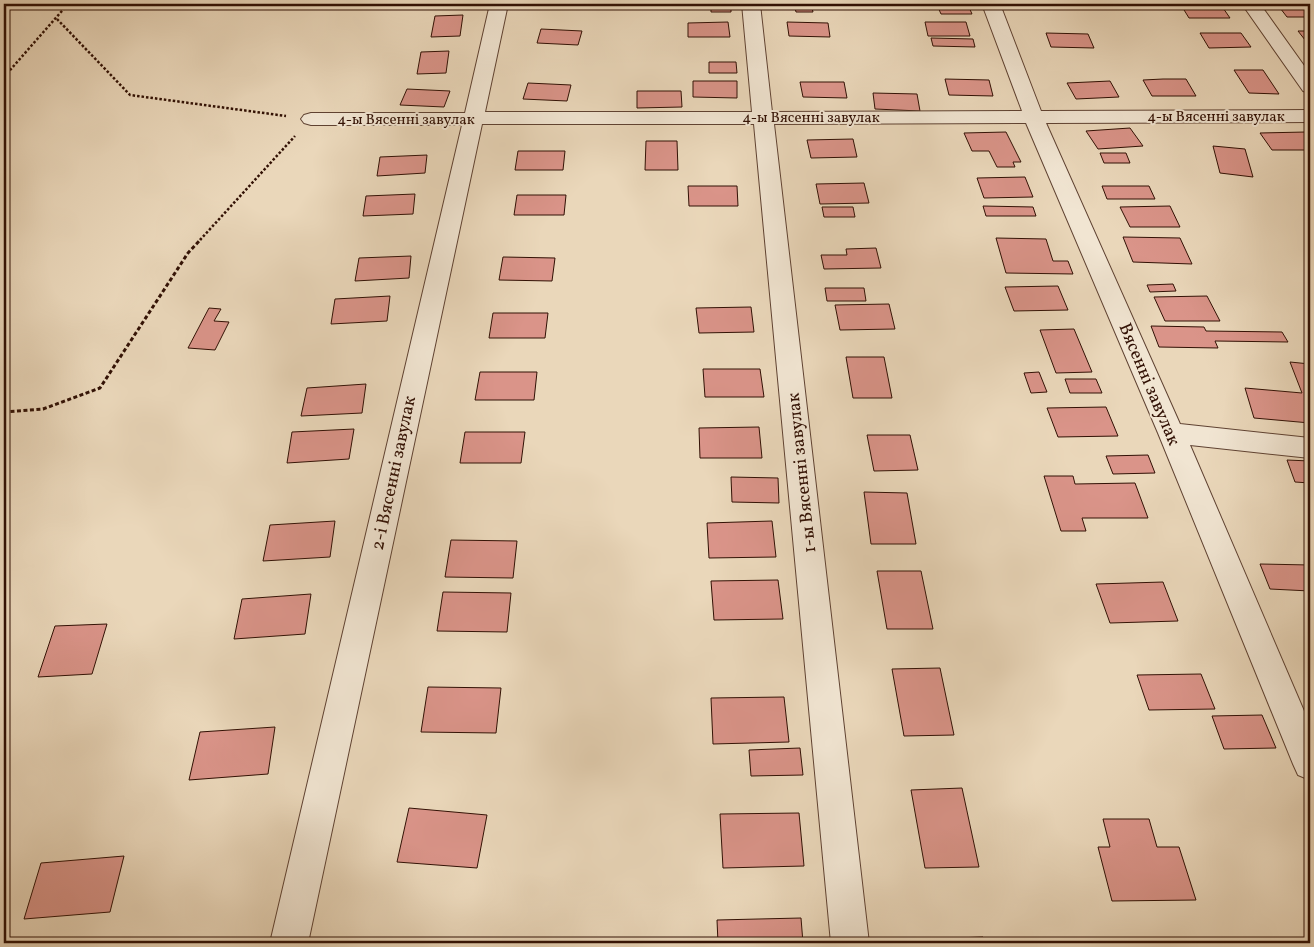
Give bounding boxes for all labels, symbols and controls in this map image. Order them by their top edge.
street label: 4-ы Вясенні завулак [1147,107,1285,128]
street label: 4-ы Вясенні завулак [742,108,880,129]
street label: 4-ы Вясенні завулак [337,110,475,131]
street label: Вясенні завулак [1112,319,1186,450]
street label: 1-ы Вясенні завулак [782,391,823,554]
street label: 2-і Вясенні завулак [366,393,423,553]

